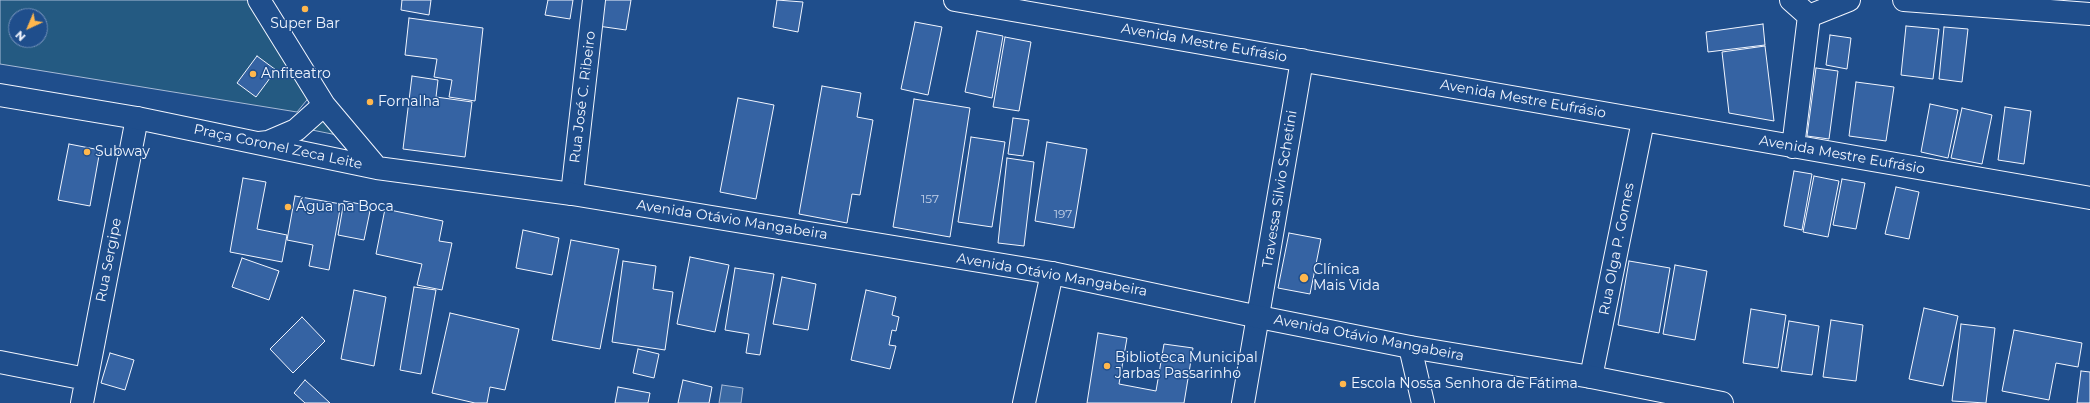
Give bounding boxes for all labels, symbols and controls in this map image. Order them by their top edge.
marker: Super Bar [300,4,310,14]
north arrow [8,8,48,48]
place label: Super Bar [270,16,340,32]
street label: Avenida Mestre Eufrásio [1120,20,1288,66]
text: N [12,28,28,44]
street label: Rua José C. Ribeiro [567,30,599,164]
place label: Anfiteatro [261,66,331,82]
marker: Anfiteatro [248,69,258,79]
street label: Avenida Mestre Eufrásio [1439,76,1607,122]
place label: Fornalha [378,94,440,110]
marker: Fornalha [365,97,375,107]
street label: Travessa Silvio Schetini [1259,109,1301,269]
street label: Praça Coronel Zeca Leite [192,121,364,173]
street label: Avenida Mestre Eufrásio [1758,132,1926,178]
place label: Subway [95,144,150,160]
marker: Subway [82,147,92,157]
street label: Rua Olga P. Gomes [1596,181,1638,317]
house number: 157 [921,192,939,206]
street label: Avenida Otávio Mangabeira [635,197,829,243]
place label: Água na Boca [296,199,394,215]
marker: Água na Boca [283,202,293,212]
house number: 197 [1054,207,1072,221]
street label: Rua Sergipe [93,217,125,303]
street label: Avenida Otávio Mangabeira [955,250,1149,300]
place label: Clínica Mais Vida [1313,262,1380,294]
marker: Clínica Mais Vida [1298,272,1310,284]
street label: Avenida Otávio Mangabeira [1273,311,1465,365]
place label: Biblioteca Municipal Jarbas Passarinho [1115,350,1258,382]
marker: Biblioteca Municipal Jarbas Passarinho [1102,361,1112,371]
place label: Escola Nossa Senhora de Fátima [1351,376,1578,392]
marker: Escola Nossa Senhora de Fátima [1338,379,1348,389]

